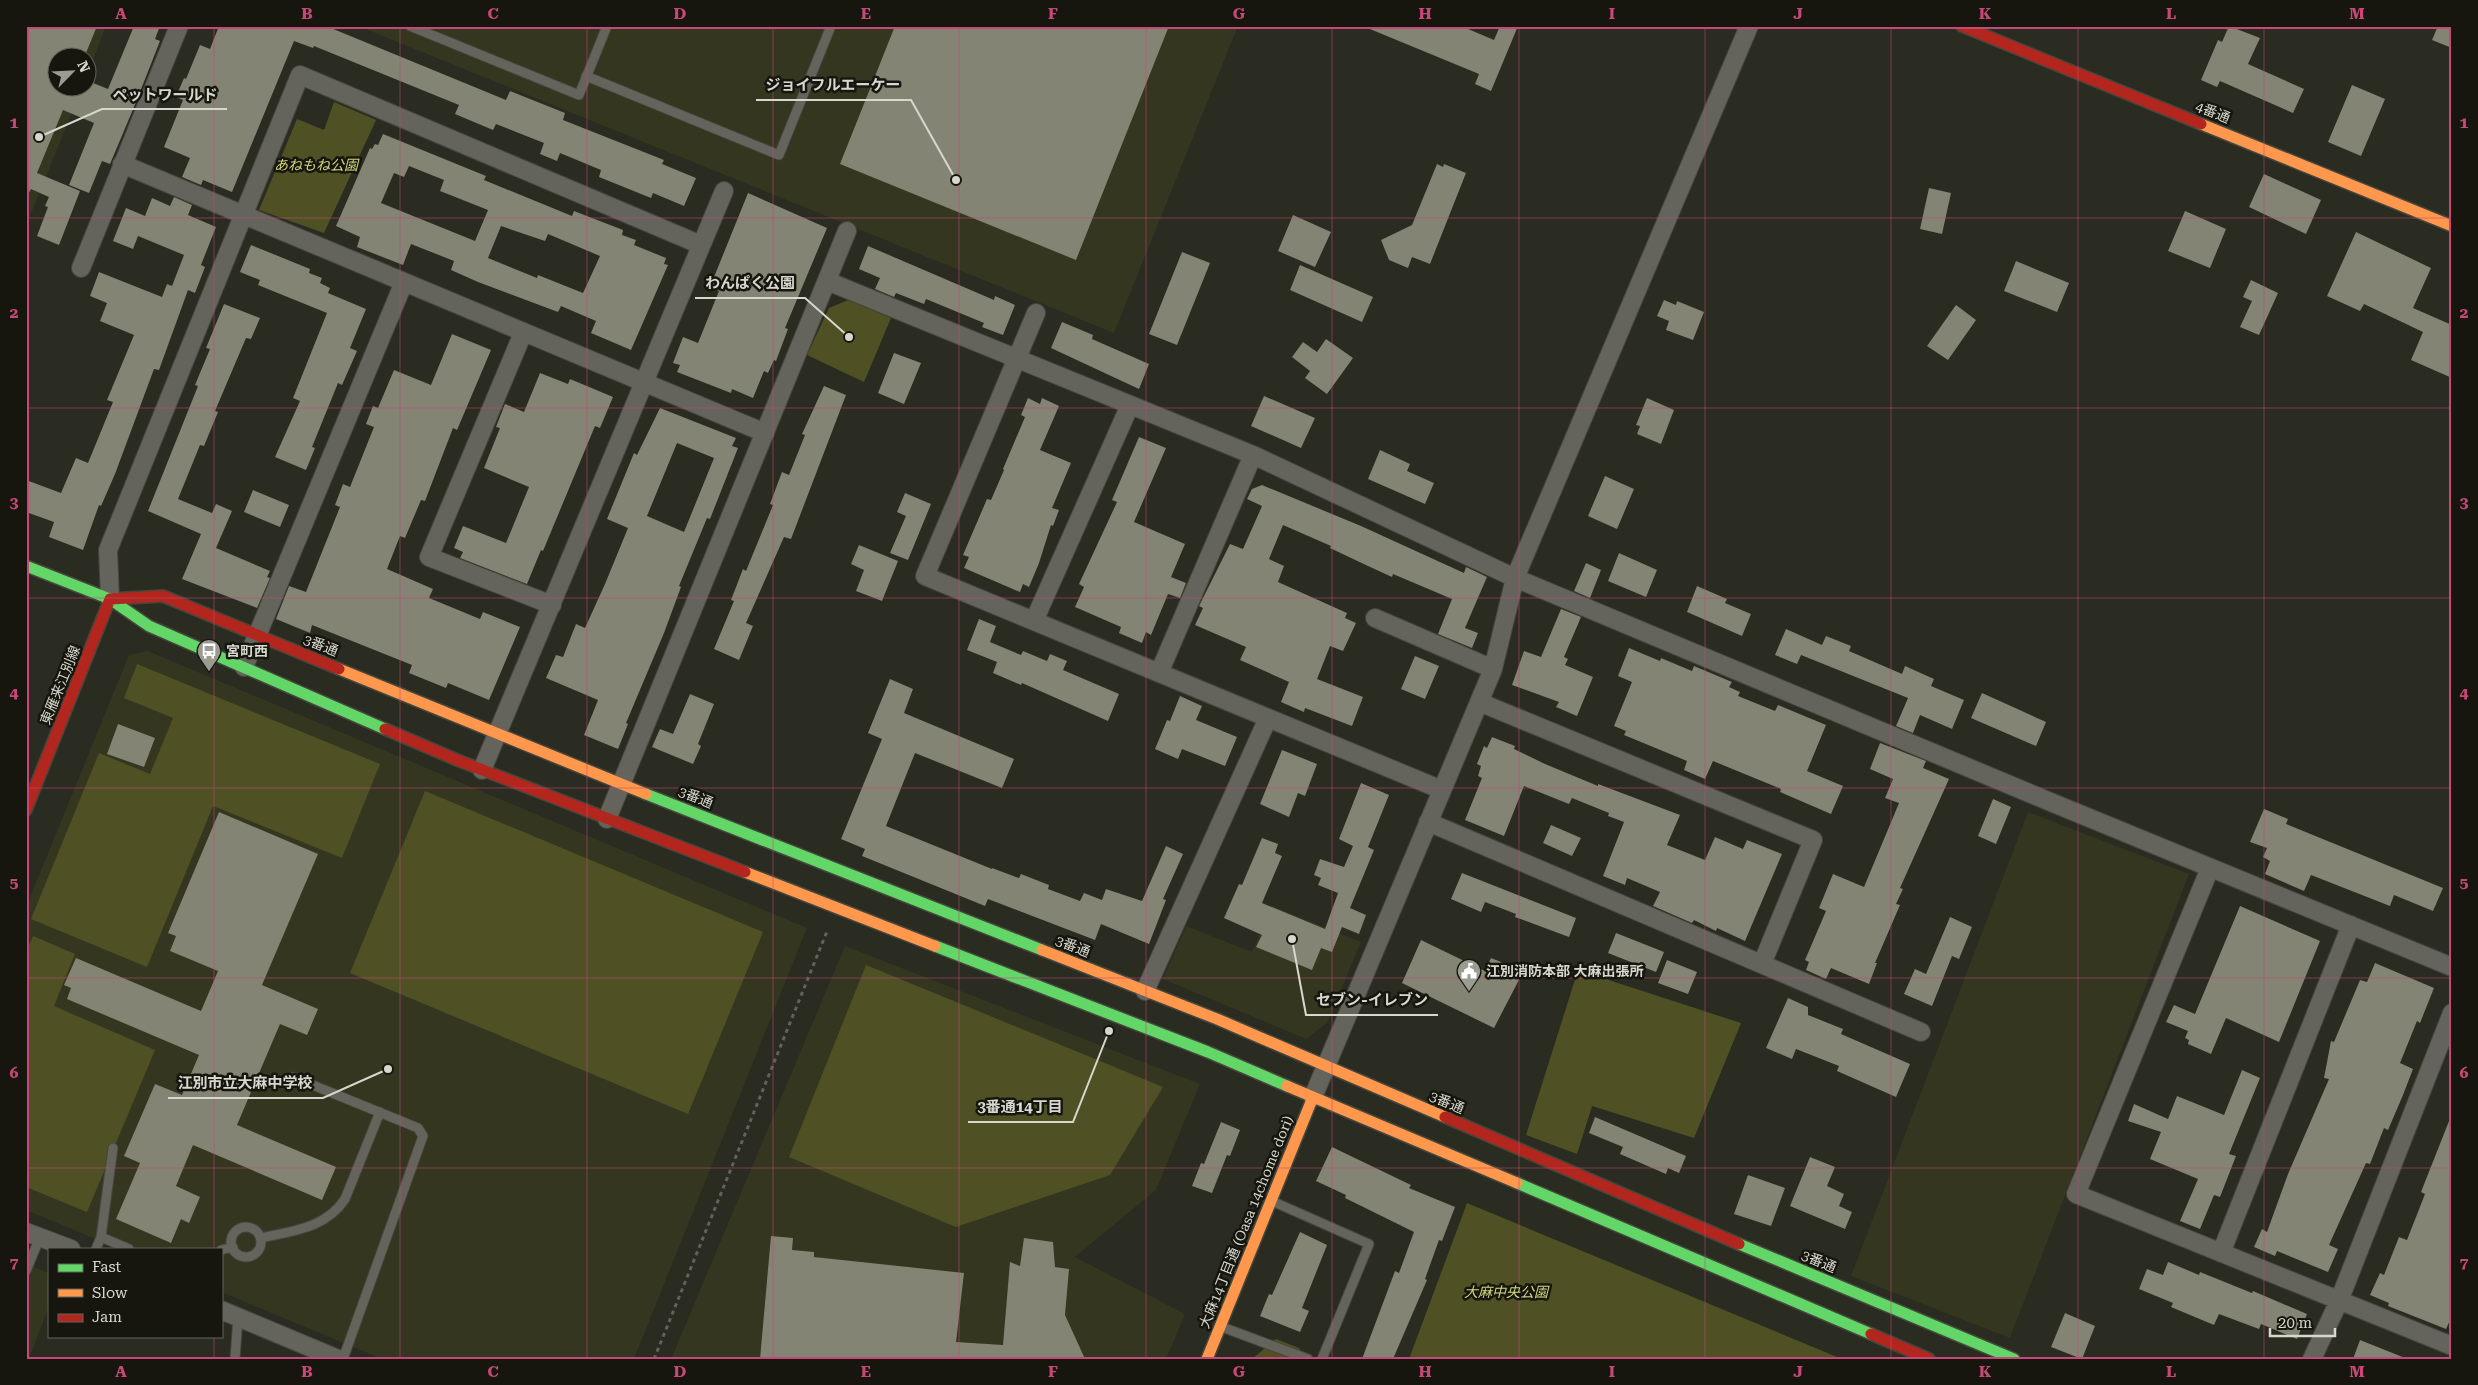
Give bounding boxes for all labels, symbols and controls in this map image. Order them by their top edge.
text: A [115,4,127,23]
text: B [301,4,313,23]
text: C [487,4,499,23]
text: D [674,4,687,23]
text: E [861,4,871,23]
text: F [1048,4,1058,23]
text: G [1233,4,1246,23]
text: H [1418,4,1432,23]
text: I [1609,4,1615,23]
text: J [1793,4,1803,23]
text: K [1979,4,1992,23]
text: L [2166,4,2176,23]
text: M [2349,4,2365,23]
north arrow [48,48,98,98]
text: N [74,59,93,75]
callout: ジョイフルエーケー [756,70,911,100]
text: ジョイフルエーケー [765,76,901,94]
callout: ペットワールド [102,79,227,109]
text: ペットワールド [112,86,218,104]
street label: 4番通 [2193,98,2233,126]
text: 1 [10,113,19,132]
text: 1 [2460,113,2469,132]
park label: あねもね公園 [274,157,360,173]
callout: わんぱく公園 [695,268,805,298]
text: わんぱく公園 [705,274,795,292]
text: 2 [10,303,19,322]
text: 2 [2460,303,2469,322]
text: 3 [10,493,19,512]
text: 3 [2460,493,2469,512]
street label: 3番通 [301,631,341,659]
bus stop icon: 宮町西 [196,638,222,672]
street label: 東雁来江別線 [37,643,83,727]
place label: 宮町西 [226,643,268,659]
text: 4 [10,683,19,702]
text: 4 [2460,683,2469,702]
street label: 3番通 [676,783,716,811]
text: 5 [10,873,19,892]
text: 5 [2460,873,2469,892]
street label: 3番通 [1053,932,1093,960]
public building icon: 江別消防本部 大麻出張所 [1456,958,1482,992]
place label: 江別消防本部 大麻出張所 [1486,963,1644,979]
callout: セブン-イレブン [1306,985,1438,1015]
text: セブン-イレブン [1316,991,1428,1009]
text: 6 [10,1063,19,1082]
text: 6 [2460,1063,2469,1082]
callout: 江別市立大麻中学校 [168,1068,323,1098]
text: 江別市立大麻中学校 [177,1074,313,1092]
street label: 3番通 [1427,1088,1467,1116]
callout: 3番通14丁目 [968,1092,1073,1122]
text: 3番通14丁目 [977,1098,1063,1116]
street label: 大麻14丁目通 (Oasa 14chome dori) [1196,1113,1296,1331]
street label: 3番通 [1799,1247,1839,1275]
legend [48,1248,222,1338]
text: 7 [10,1253,19,1272]
text: 7 [2460,1253,2469,1272]
text: Fast [92,1258,122,1276]
text: Slow [92,1284,128,1302]
park label: 大麻中央公園 [1464,1284,1550,1300]
scale bar [2270,1305,2336,1337]
text: Jam [92,1308,122,1326]
text: 20 m [2278,1314,2313,1332]
text: A [115,1362,127,1381]
text: B [301,1362,313,1381]
text: C [487,1362,499,1381]
text: D [674,1362,687,1381]
text: E [861,1362,871,1381]
text: F [1048,1362,1058,1381]
text: G [1233,1362,1246,1381]
text: H [1418,1362,1432,1381]
text: I [1609,1362,1615,1381]
text: J [1793,1362,1803,1381]
text: K [1979,1362,1992,1381]
text: L [2166,1362,2176,1381]
text: M [2349,1362,2365,1381]

